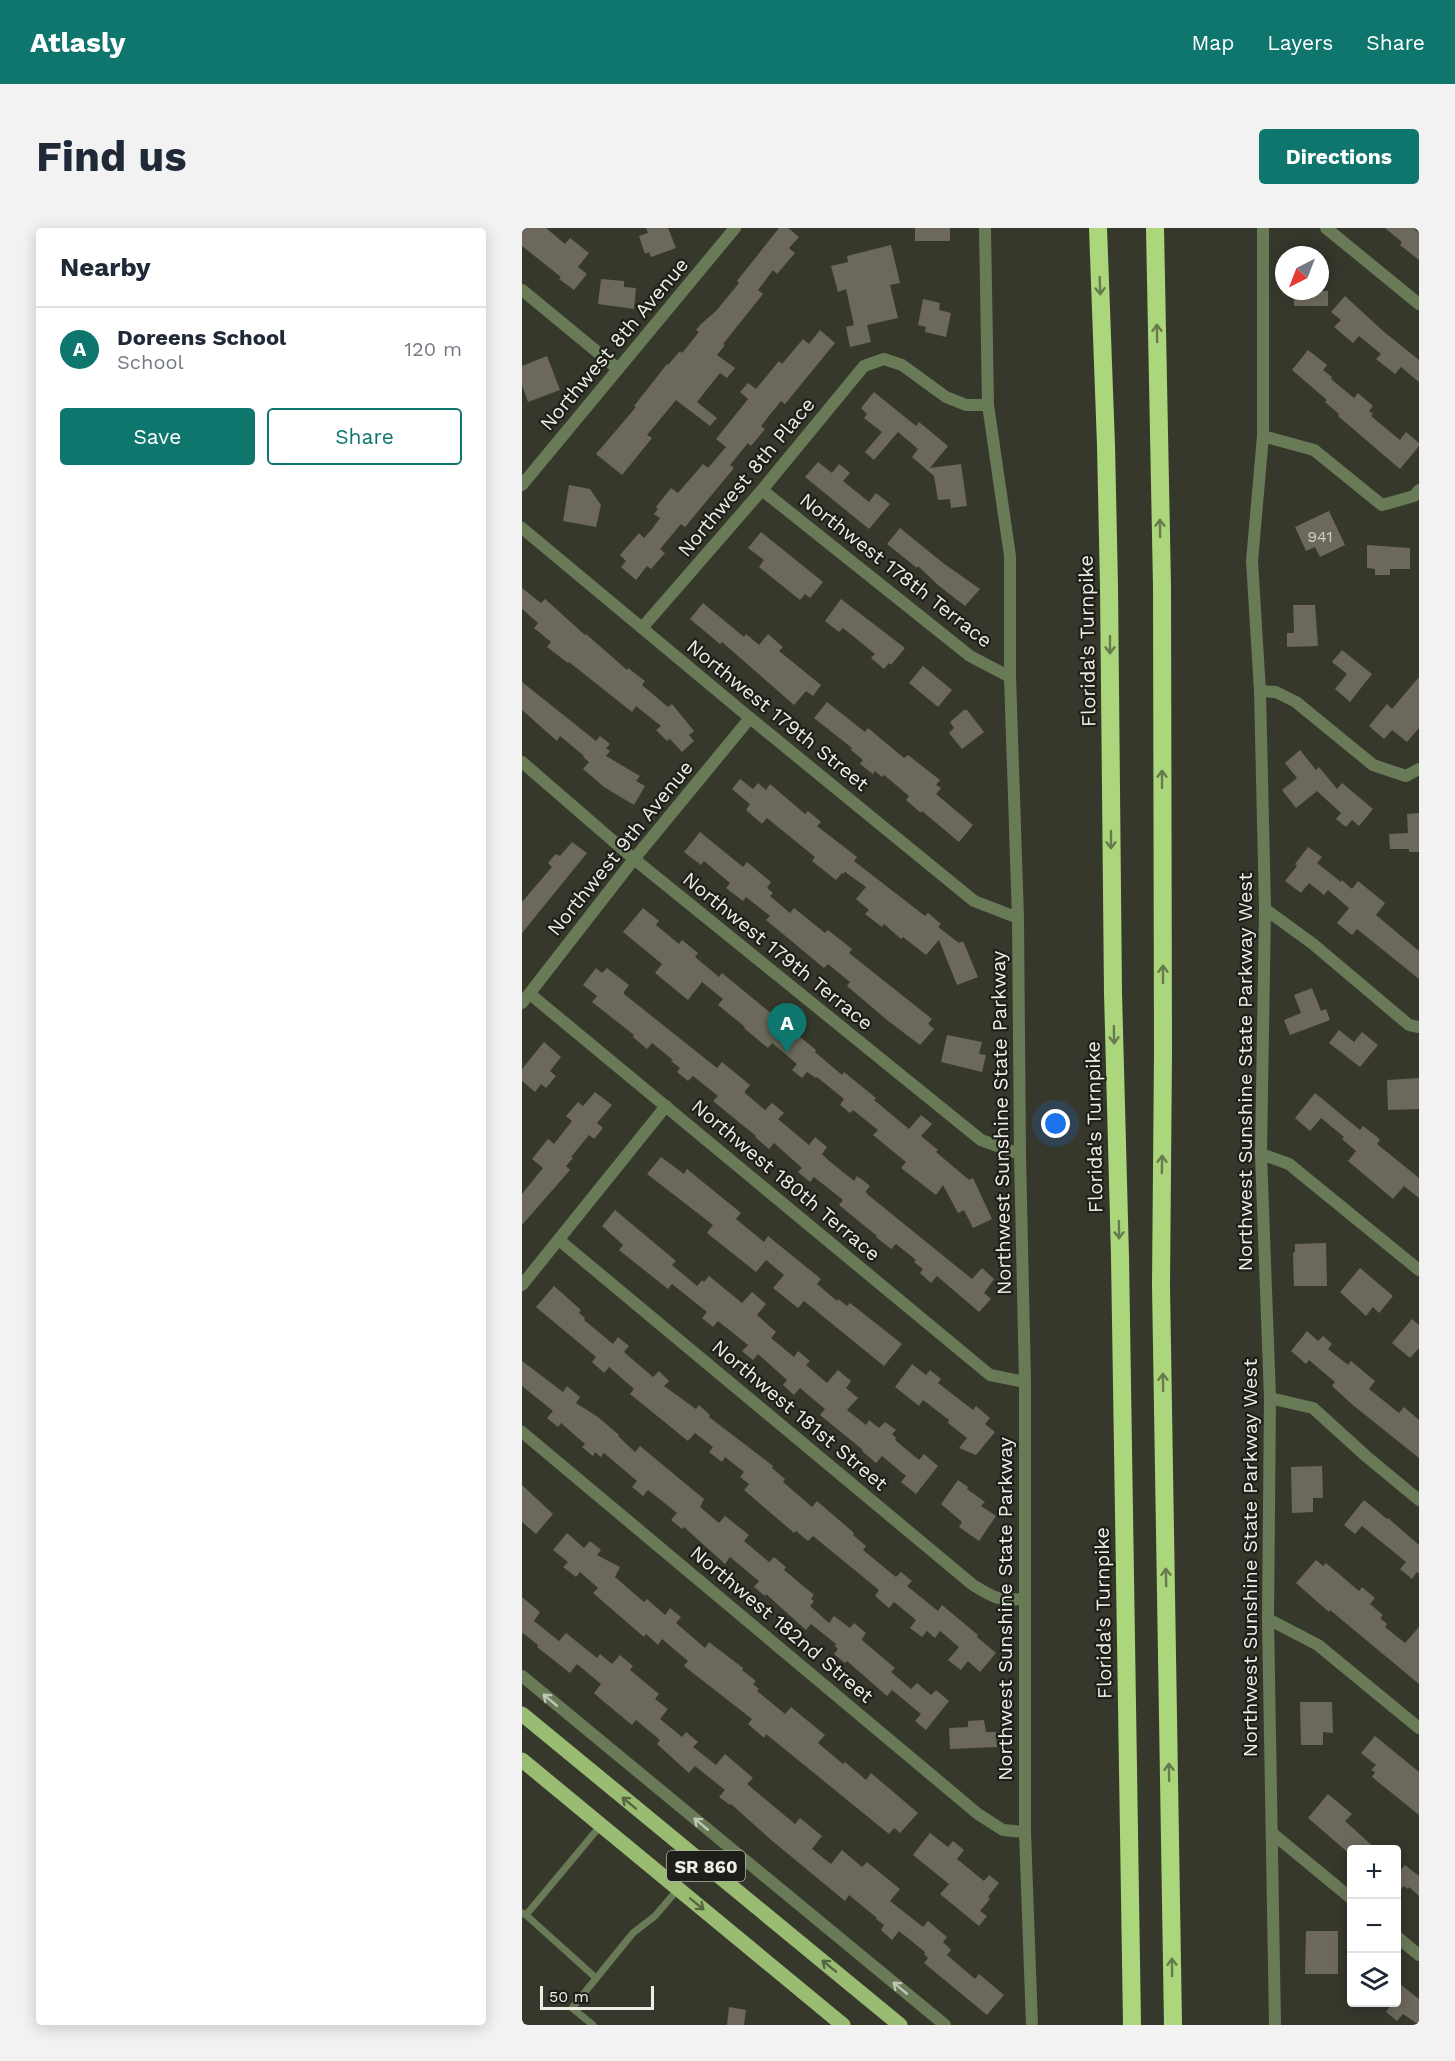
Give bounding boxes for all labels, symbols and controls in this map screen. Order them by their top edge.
text: Atlasly [30,26,125,59]
text: Map [1191,30,1234,55]
text: Layers [1267,30,1333,55]
text: Share [1366,30,1425,55]
button: Directions [1259,129,1419,184]
text: Find us [36,132,187,181]
north arrow [1275,246,1329,300]
text: Nearby [60,252,151,282]
street label: Northwest 8th Avenue [535,253,693,435]
one-way arrow [1094,276,1106,296]
one-way arrow [1151,323,1162,343]
text: Doreens School [117,325,286,350]
text: A [73,337,86,361]
text: 120 m [404,337,462,361]
text: School [117,350,184,374]
street label: Northwest 8th Place [672,392,820,562]
button: Save [60,408,255,465]
button: Share [267,408,462,465]
street label: Northwest 178th Terrace [795,487,997,653]
one-way arrow [1155,518,1166,538]
house number: 941 [1307,527,1333,546]
street label: Florida's Turnpike [1074,555,1100,727]
street label: Northwest 179th Street [682,634,874,796]
one-way arrow [1104,634,1116,654]
street label: Northwest 9th Avenue [542,756,698,940]
one-way arrow [1156,769,1168,789]
one-way arrow [1106,829,1117,849]
street label: Northwest 179th Terrace [678,867,878,1035]
street label: Northwest Sunshine State Parkway West [1233,872,1257,1272]
street label: Northwest Sunshine State Parkway [986,950,1016,1295]
one-way arrow [1157,964,1169,984]
pin: A [768,1004,806,1053]
one-way arrow [1108,1024,1120,1044]
street label: Florida's Turnpike [1081,1041,1107,1213]
street label: Northwest 180th Terrace [687,1094,885,1266]
your location [1041,1109,1070,1138]
one-way arrow [1157,1154,1168,1174]
one-way arrow [1113,1219,1125,1239]
street label: Northwest 181st Street [707,1335,893,1496]
street label: Northwest Sunshine State Parkway West [1238,1358,1262,1758]
one-way arrow [1157,1372,1169,1392]
street label: Northwest Sunshine State Parkway [993,1436,1017,1781]
street label: Florida's Turnpike [1090,1527,1116,1699]
street label: Northwest 182nd Street [686,1540,879,1708]
one-way arrow [1160,1567,1172,1587]
one-way arrow [542,1693,558,1706]
one-way arrow [1163,1762,1175,1782]
one-way arrow [622,1796,638,1809]
one-way arrow [693,1817,709,1830]
map controls [1347,1845,1401,2007]
button: + [1347,1845,1401,1899]
road number: SR 860 [667,1851,745,1881]
one-way arrow [689,1897,704,1911]
button: − [1347,1899,1401,1953]
button: layers [1347,1953,1401,2007]
one-way arrow [1166,1957,1178,1977]
one-way arrow [821,1960,837,1973]
one-way arrow [892,1981,908,1994]
scale bar [540,1983,654,2010]
text: 50 m [549,1987,589,2006]

